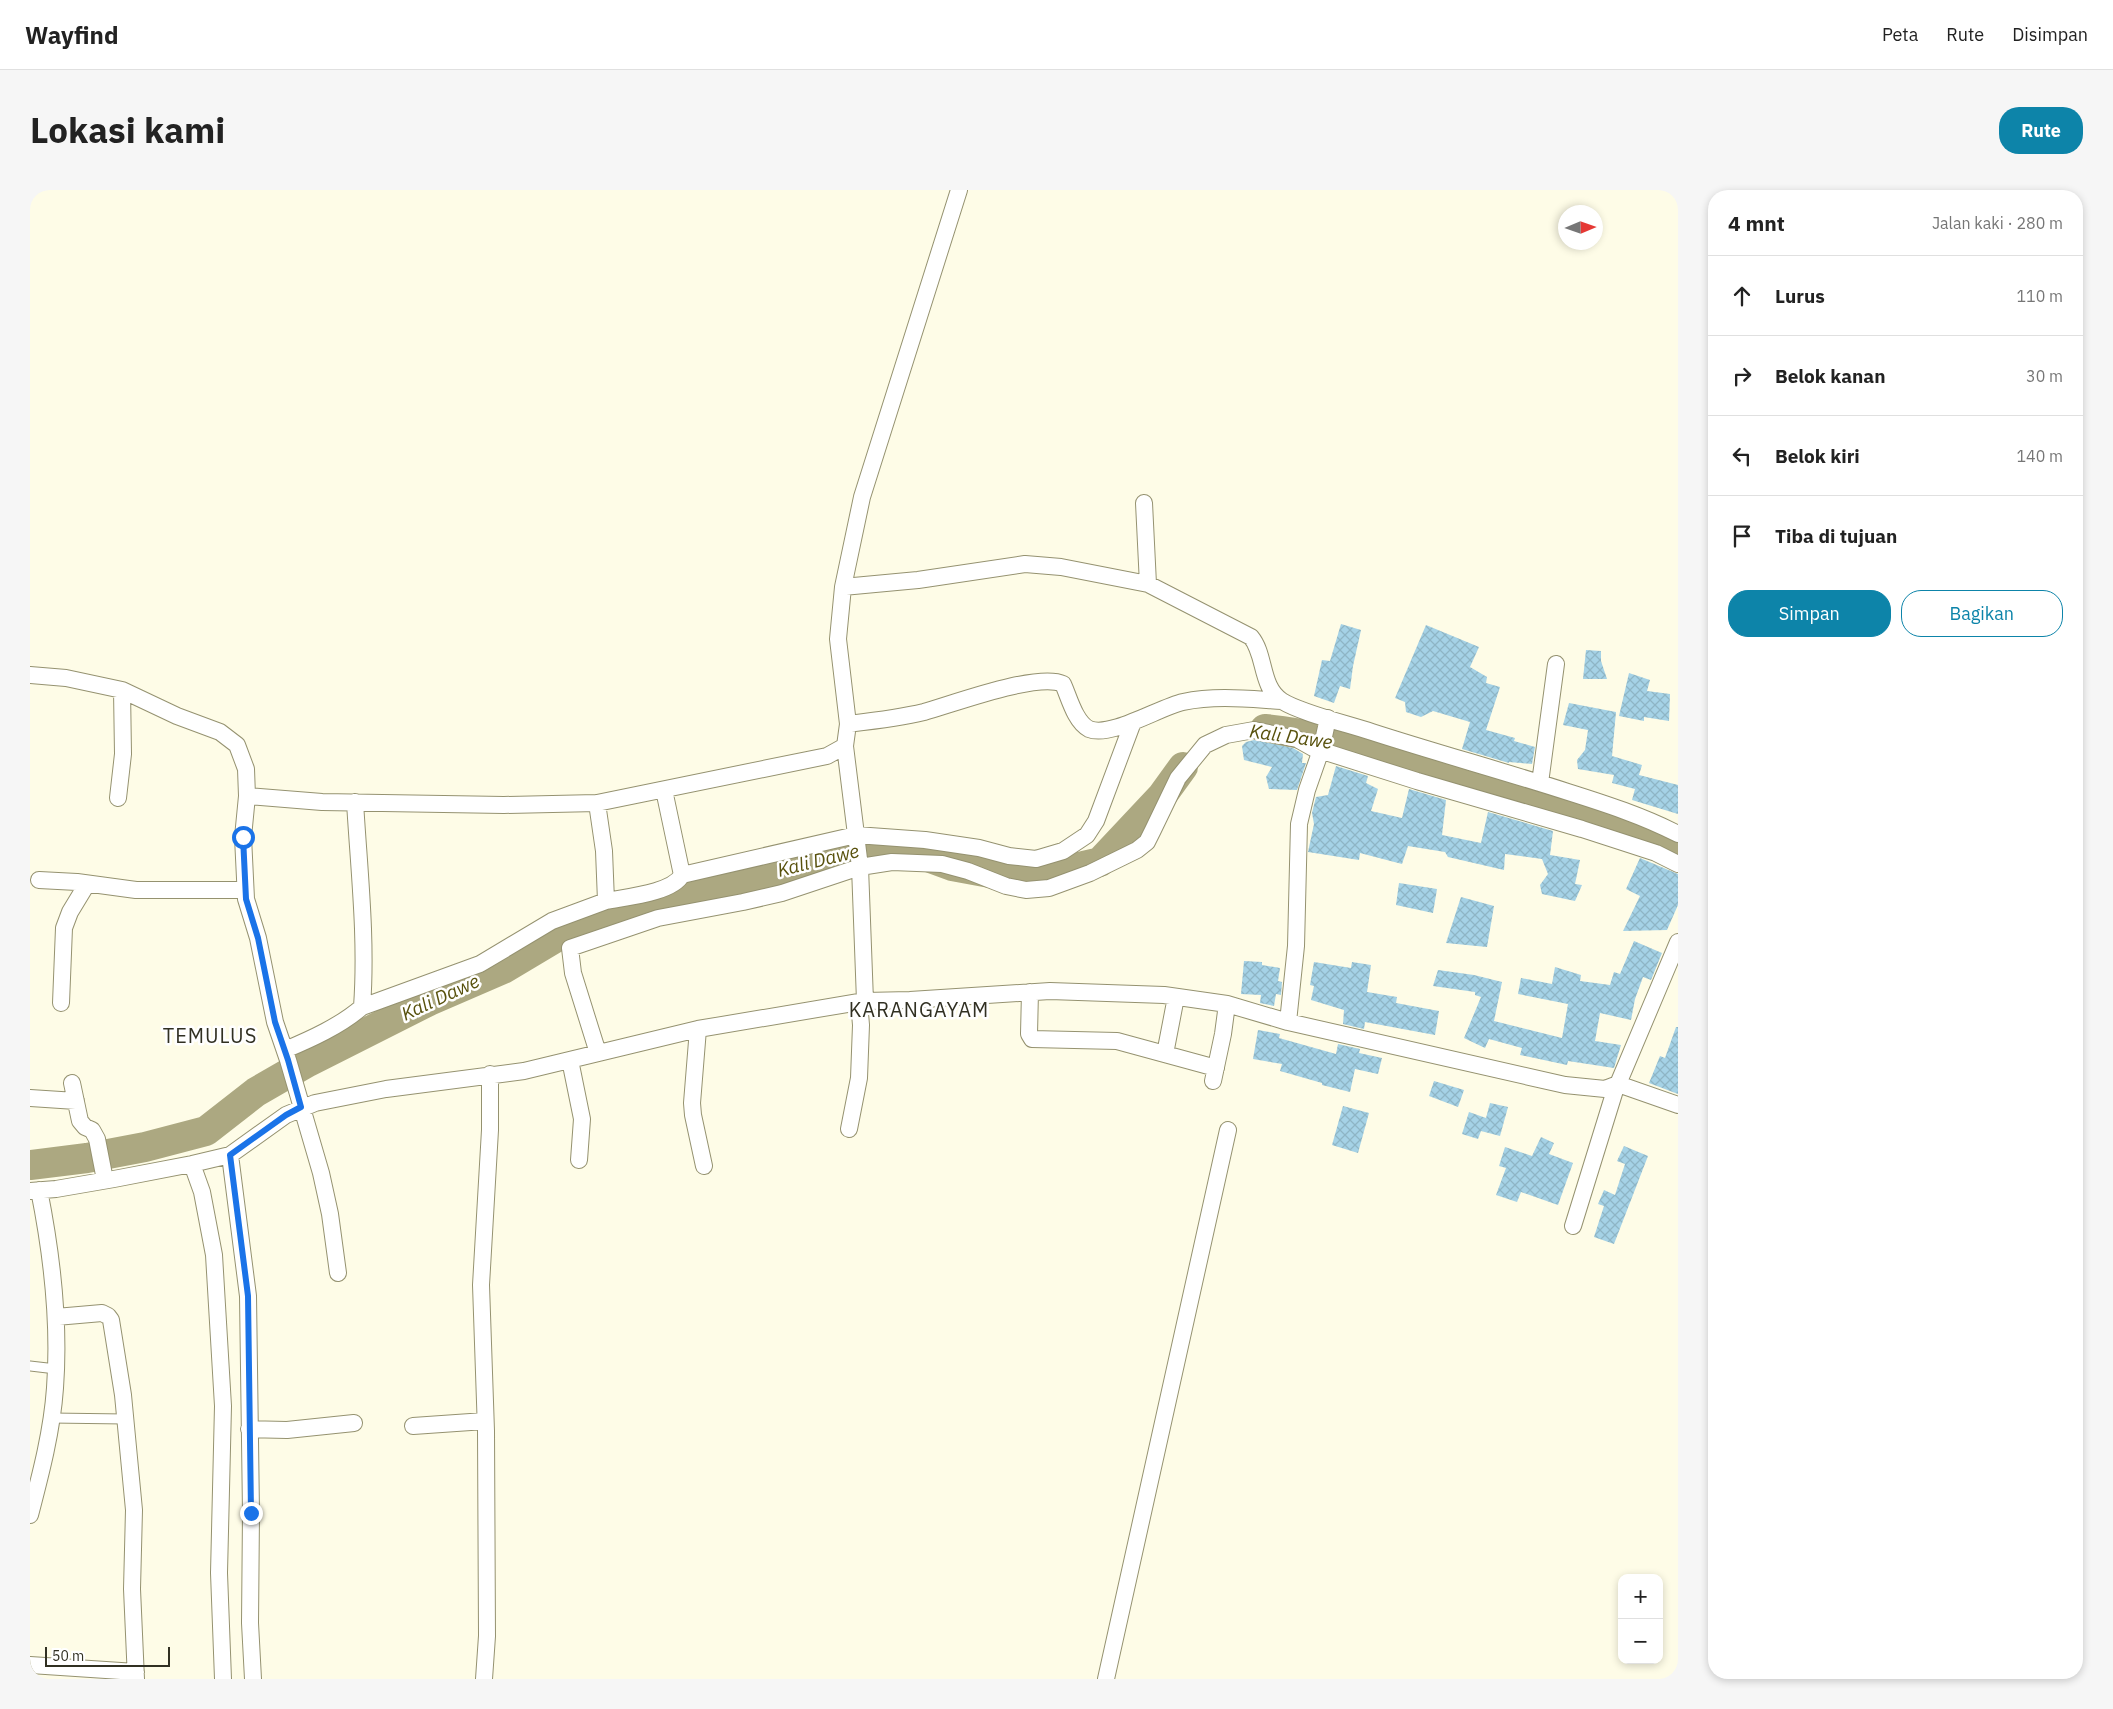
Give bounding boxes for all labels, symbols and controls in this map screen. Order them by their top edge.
text: Wayfind [25,19,118,51]
text: Peta [1882,23,1918,46]
text: Rute [1946,23,1984,46]
text: Disimpan [2012,23,2088,46]
text: Lokasi kami [30,107,225,153]
button: Rute [1999,107,2083,154]
north arrow [1558,205,1603,250]
text: 4 mnt [1728,209,1785,237]
text: Jalan kaki · 280 m [1932,213,2063,233]
icon: ahead [1728,282,1756,310]
text: Lurus [1775,284,1825,308]
text: 110 m [2016,286,2063,306]
icon: right [1728,362,1756,390]
text: Belok kanan [1775,364,1886,388]
text: 30 m [2026,366,2063,386]
icon: left [1728,442,1756,470]
text: Belok kiri [1775,444,1860,468]
text: 140 m [2016,446,2063,466]
icon: arrive [1728,522,1756,550]
text: Tiba di tujuan [1775,524,1897,548]
button: Simpan [1728,590,1891,637]
button: Bagikan [1901,590,2063,637]
water label: Kali Dawe [1248,718,1334,754]
route start [232,826,255,849]
water label: Kali Dawe [775,838,862,882]
water label: Kali Dawe [397,968,483,1025]
district label: KARANGAYAM [849,996,989,1023]
district label: TEMULUS [163,1022,257,1049]
route end [240,1502,263,1525]
map controls [1618,1574,1663,1664]
button: + [1618,1574,1663,1619]
button: − [1618,1619,1663,1664]
scale bar [45,1644,170,1667]
text: 50 m [52,1647,84,1665]

